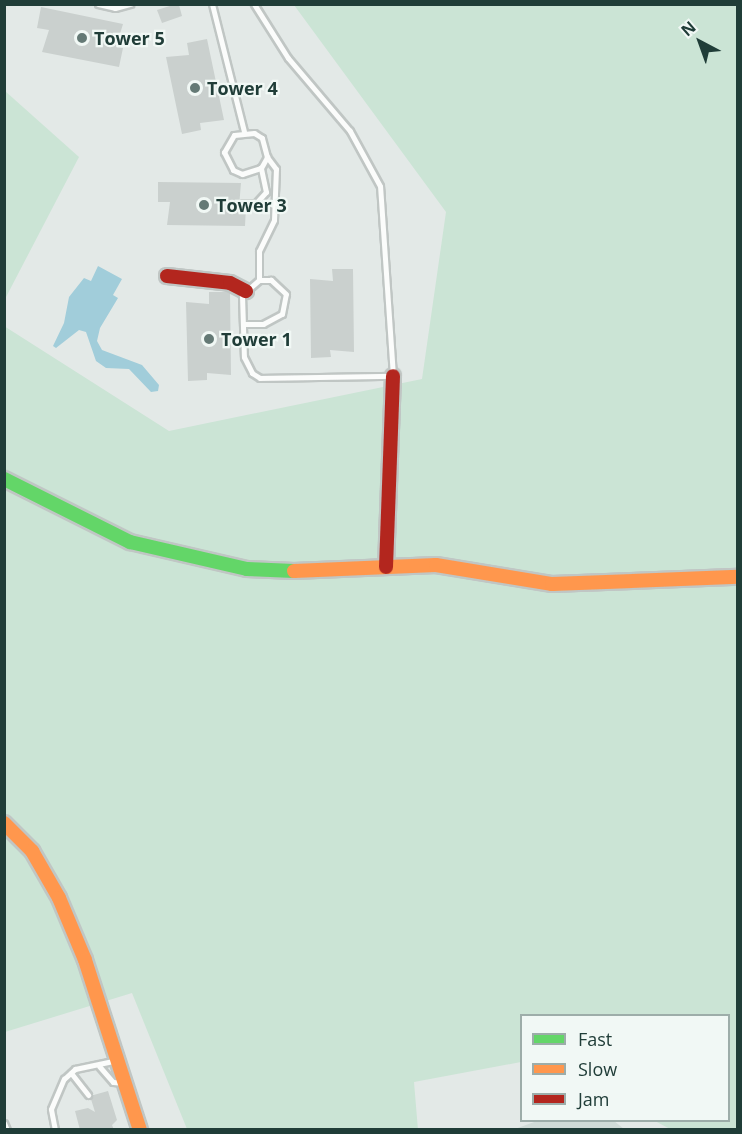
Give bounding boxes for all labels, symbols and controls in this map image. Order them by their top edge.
north arrow [670,12,730,72]
text: N [676,16,700,41]
place label: Tower 5 [94,27,165,49]
marker: Tower 5 [75,31,89,45]
place label: Tower 4 [207,77,278,99]
marker: Tower 4 [188,81,202,95]
place label: Tower 3 [216,194,287,216]
marker: Tower 3 [197,198,211,212]
place label: Tower 1 [221,328,292,350]
marker: Tower 1 [202,332,216,346]
legend [520,1014,730,1122]
text: Fast [578,1027,612,1051]
text: Slow [578,1057,617,1081]
text: Jam [578,1087,610,1111]

